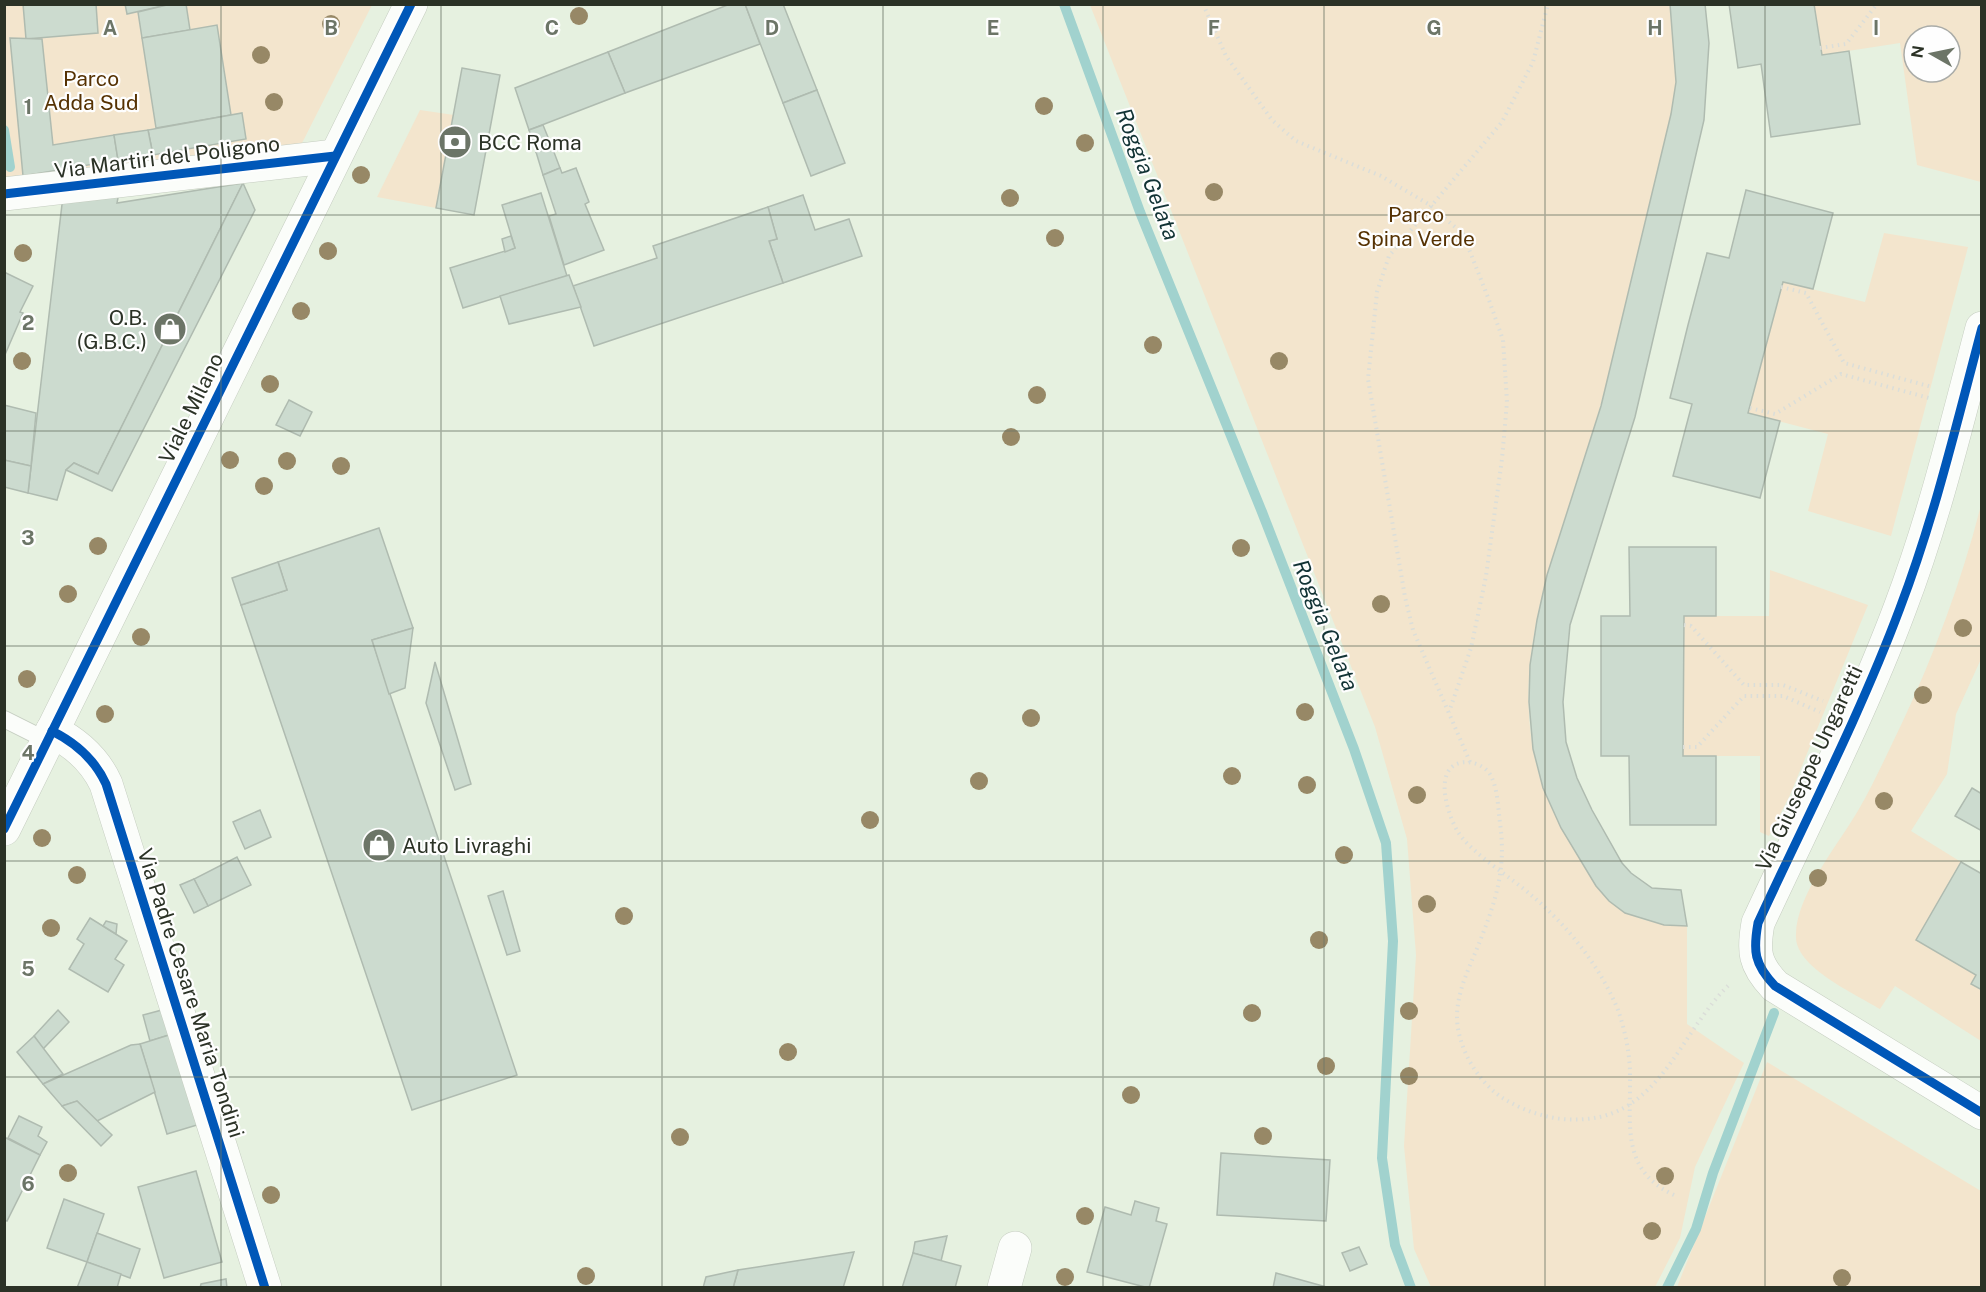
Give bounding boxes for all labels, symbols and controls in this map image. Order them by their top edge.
text: A [103,16,117,40]
text: B [324,16,338,40]
text: C [545,16,559,40]
text: D [765,16,779,40]
text: E [987,16,999,40]
text: F [1208,16,1220,40]
text: G [1426,16,1442,40]
text: H [1647,16,1663,40]
text: I [1873,16,1879,40]
north arrow [1902,24,1962,84]
text: N [1907,44,1928,59]
park label: Parco Adda Sud [43,66,139,115]
text: 1 [24,95,32,119]
water label: Roggia Gelata [1111,104,1185,244]
bank icon: BCC Roma [437,124,473,160]
place label: BCC Roma [478,130,582,155]
street label: Via Martiri del Poligono [53,131,281,183]
park label: Parco Spina Verde [1357,202,1475,251]
place label: O.B. (G.B.C.) [77,305,147,354]
text: 2 [22,311,34,335]
shop icon: O.B. (G.B.C.) [152,311,188,347]
street label: Viale Milano [154,349,228,467]
text: 3 [21,526,35,550]
water label: Roggia Gelata [1288,556,1364,694]
street label: Via Giuseppe Ungaretti [1750,661,1868,875]
text: 4 [21,741,35,765]
shop icon: Auto Livraghi [361,827,397,863]
place label: Auto Livraghi [402,833,531,858]
street label: Via Padre Cesare Maria Tondini [132,845,250,1141]
text: 5 [21,957,35,981]
text: 6 [21,1172,35,1196]

